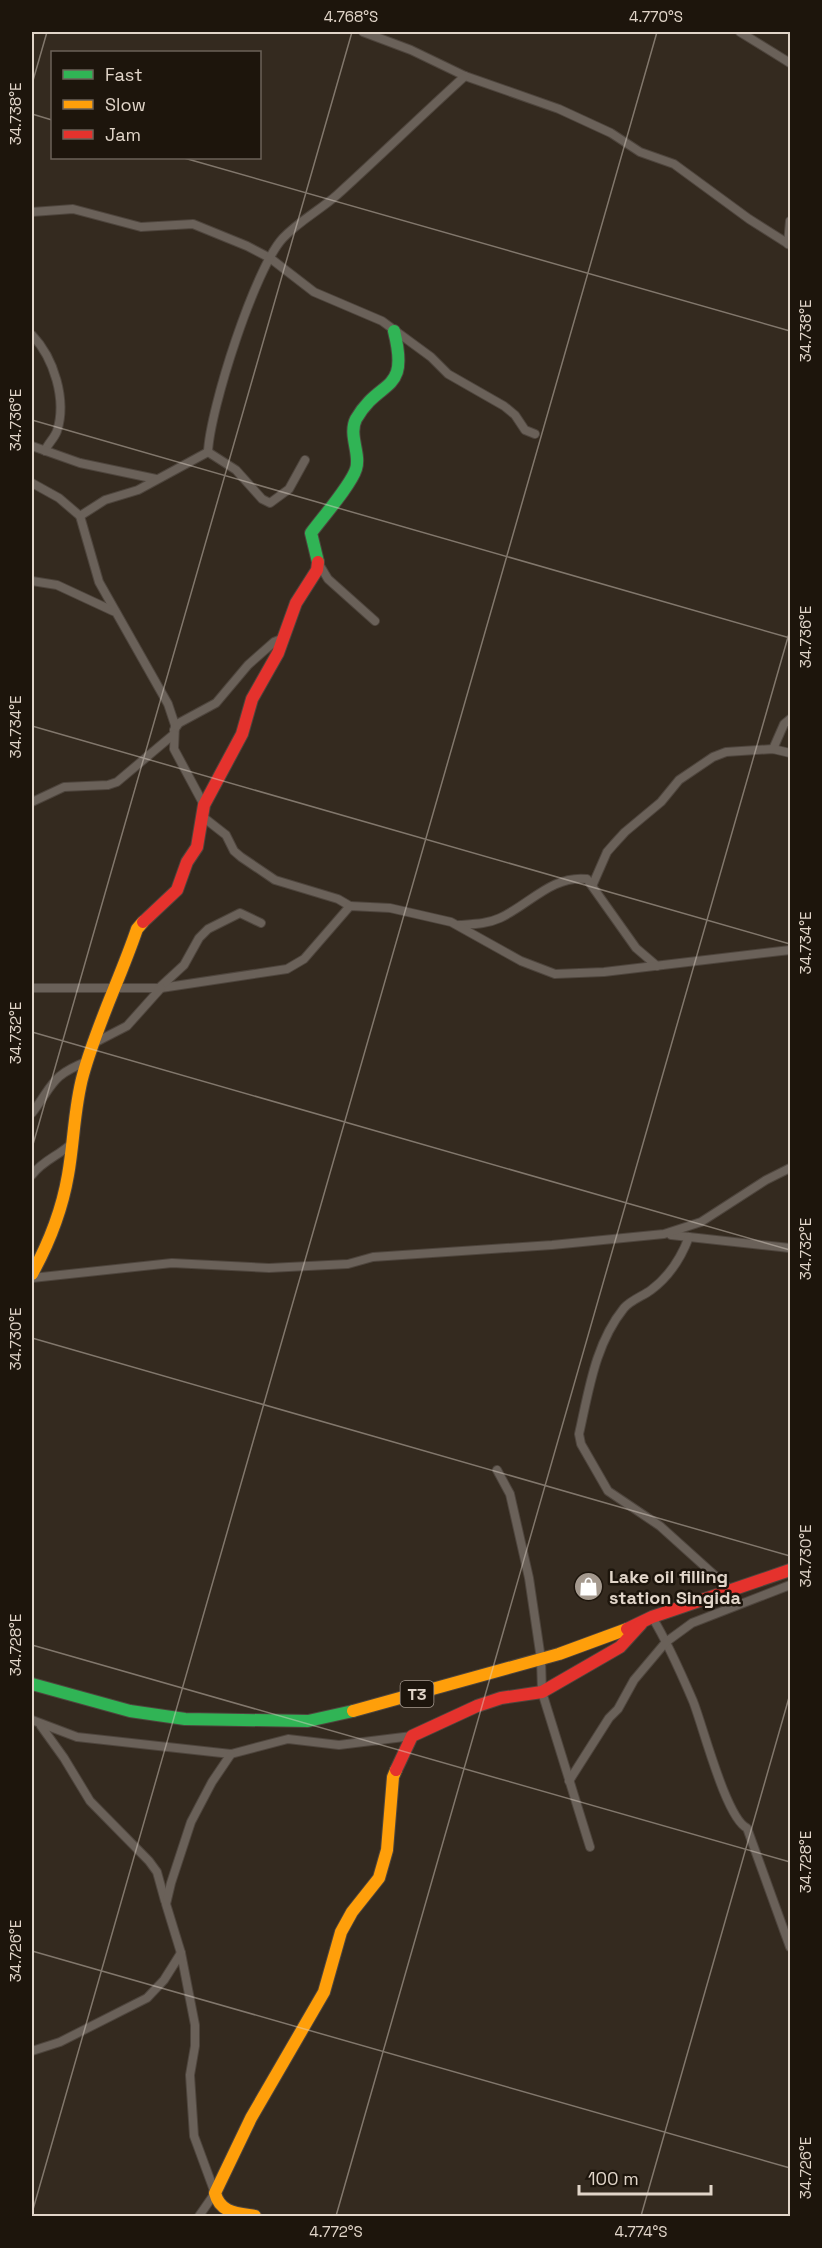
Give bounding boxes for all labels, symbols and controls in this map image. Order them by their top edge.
text: 4.768°S [324,7,378,26]
text: 4.770°S [629,7,683,26]
legend [51,51,261,159]
text: Fast [105,63,142,86]
text: 34.738°E [6,83,25,145]
text: Slow [105,93,146,116]
text: Jam [105,123,141,146]
text: 34.738°E [796,300,815,362]
text: 34.736°E [6,389,25,451]
text: 34.736°E [796,606,815,668]
text: 34.734°E [6,696,25,758]
text: 34.734°E [796,912,815,974]
text: 34.732°E [6,1002,25,1064]
text: 34.732°E [796,1218,815,1280]
text: 34.730°E [6,1308,25,1371]
text: 34.730°E [796,1525,815,1588]
place label: Lake oil filling station Singida [609,1565,741,1609]
shop icon: Lake oil filling station Singida [572,1571,604,1603]
text: 34.728°E [6,1614,25,1676]
road number: T3 [400,1681,434,1707]
text: 34.728°E [796,1831,815,1893]
text: 34.726°E [6,1920,25,1982]
text: 34.726°E [796,2137,815,2199]
scale bar [579,2158,711,2196]
text: 100 m [588,2167,639,2190]
text: 4.772°S [309,2222,363,2241]
text: 4.774°S [615,2222,667,2241]

